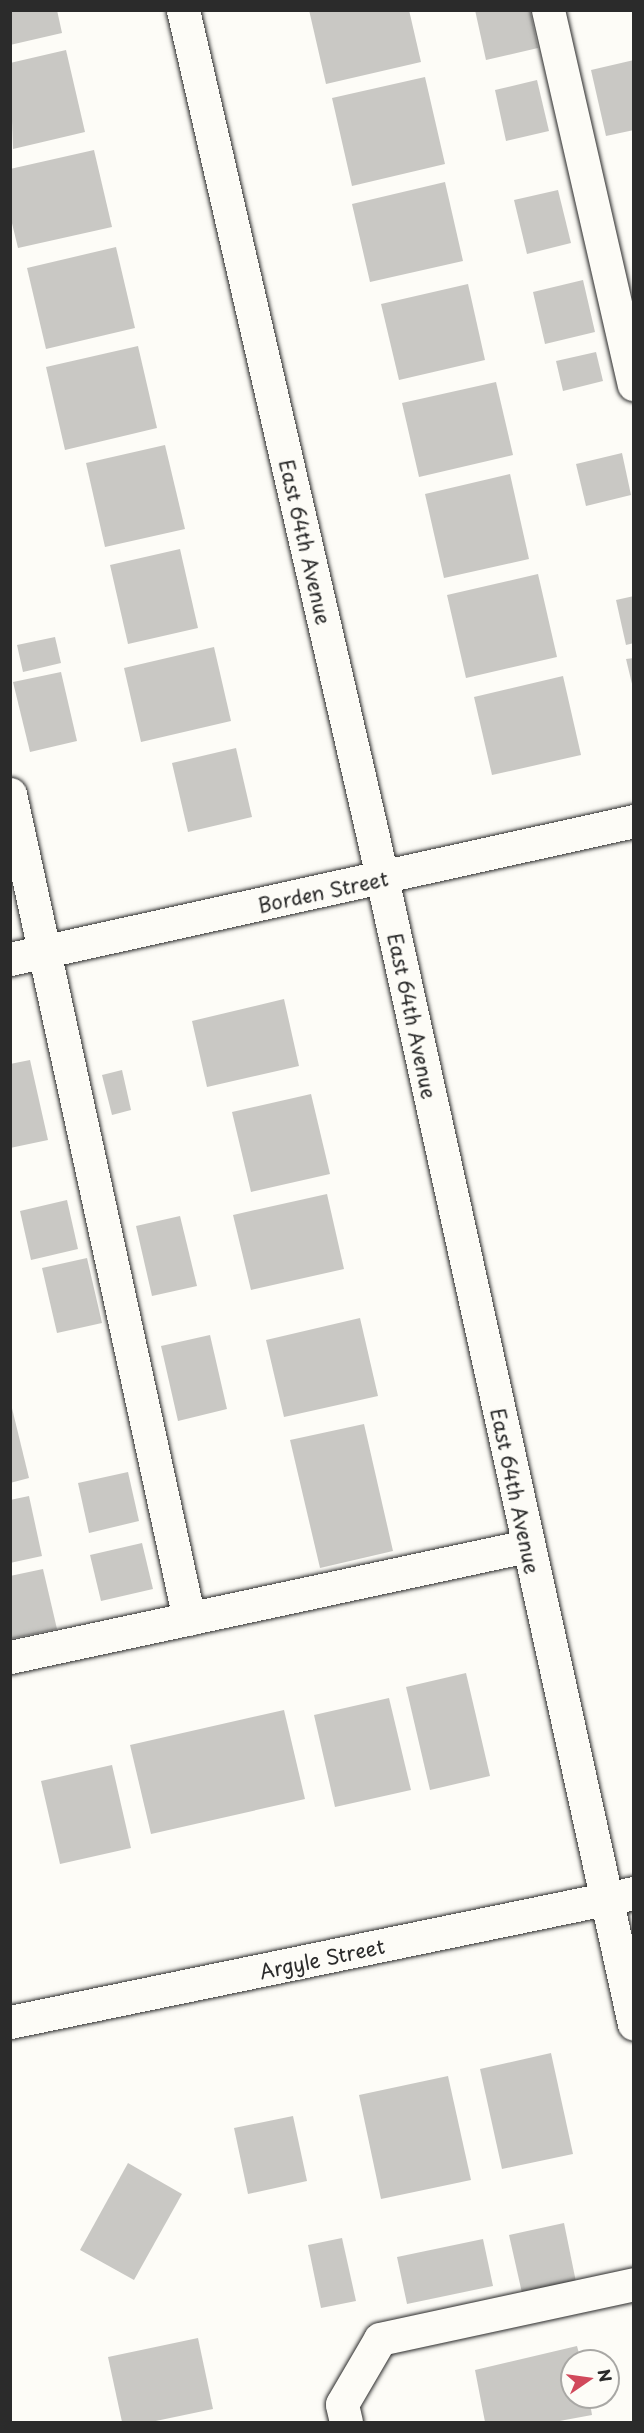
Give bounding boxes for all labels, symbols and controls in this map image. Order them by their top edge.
street label: East 64th Avenue [274,457,336,627]
street label: Borden Street [255,866,391,918]
street label: East 64th Avenue [383,931,441,1101]
street label: East 64th Avenue [486,1406,544,1576]
street label: Argyle Street [257,1934,387,1984]
north arrow [560,2349,620,2409]
text: N [592,2367,619,2384]

